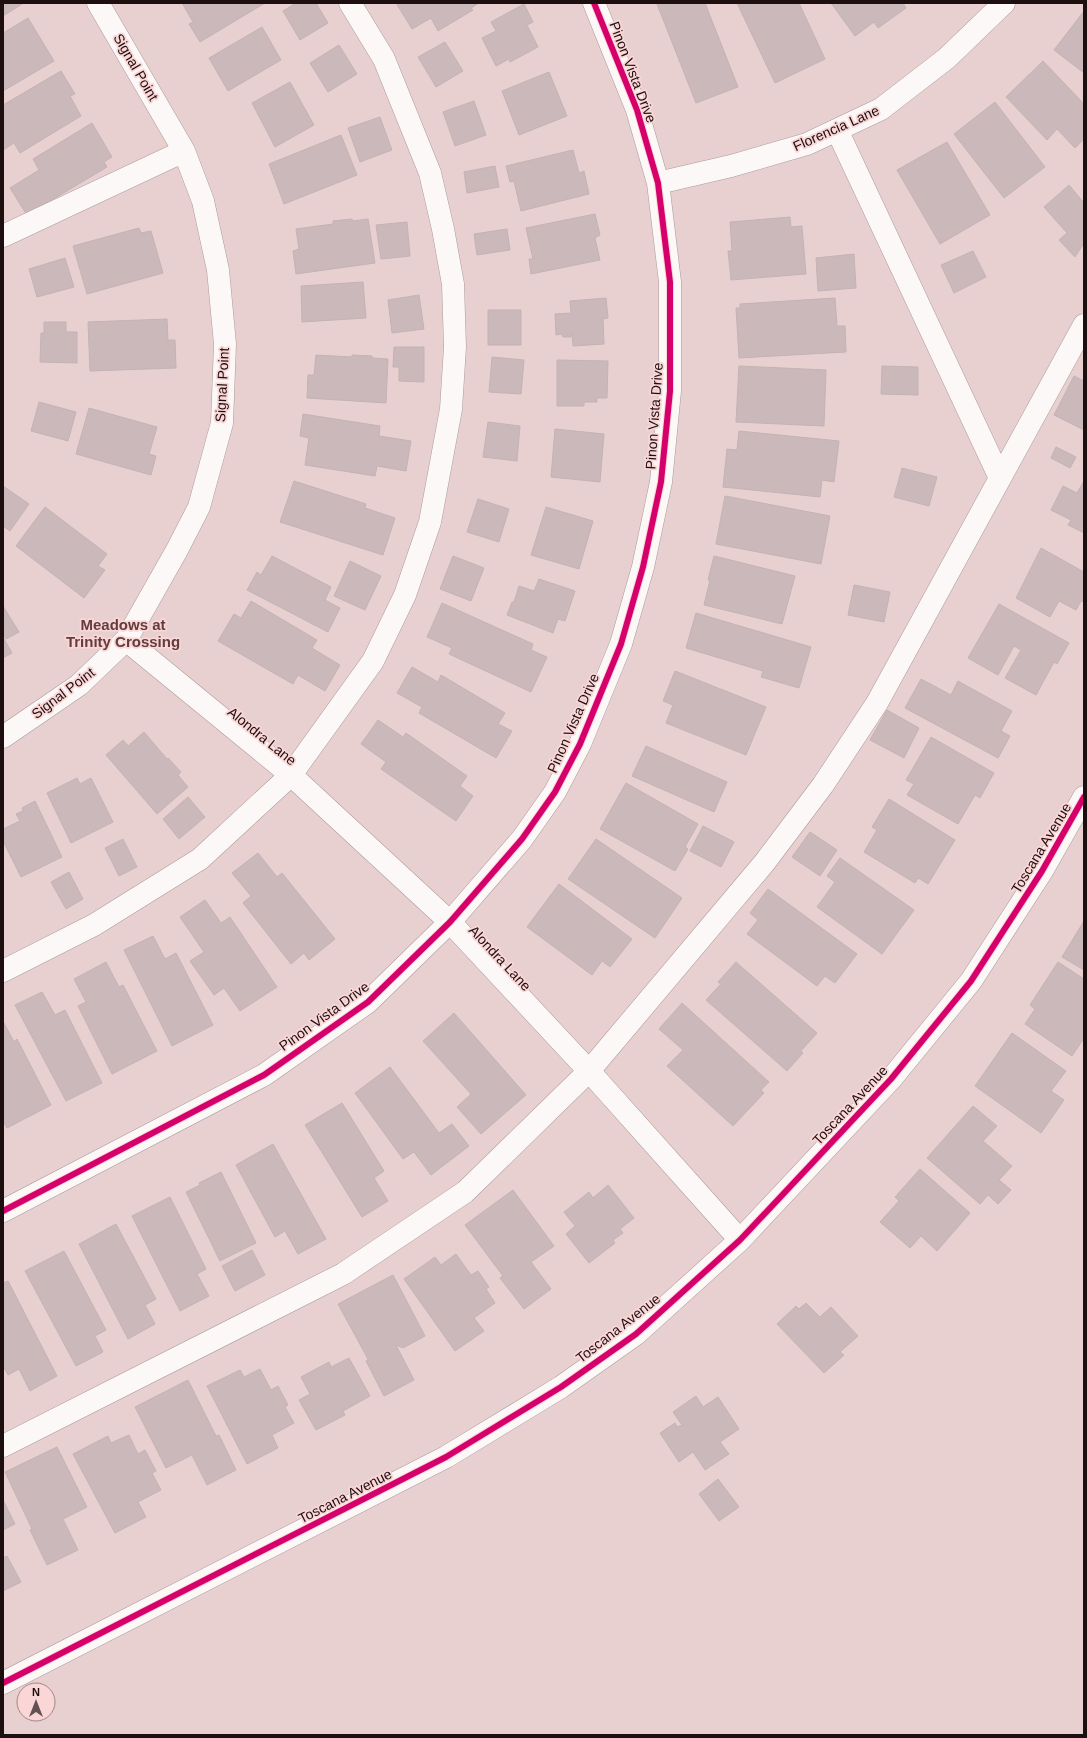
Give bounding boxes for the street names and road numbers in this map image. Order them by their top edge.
street label: Pinon Vista Drive [606,19,660,125]
street label: Signal Point [110,31,162,103]
street label: Florencia Lane [790,102,882,154]
street label: Signal Point [212,347,232,423]
street label: Pinon Vista Drive [642,362,666,470]
street label: Signal Point [28,664,98,722]
street label: Pinon Vista Drive [544,671,602,775]
street label: Alondra Lane [225,704,300,769]
street label: Toscana Avenue [1008,800,1074,896]
street label: Alondra Lane [466,922,534,994]
street label: Pinon Vista Drive [276,978,372,1054]
street label: Toscana Avenue [809,1062,891,1148]
street label: Toscana Avenue [573,1290,663,1366]
street label: Toscana Avenue [296,1466,394,1526]

